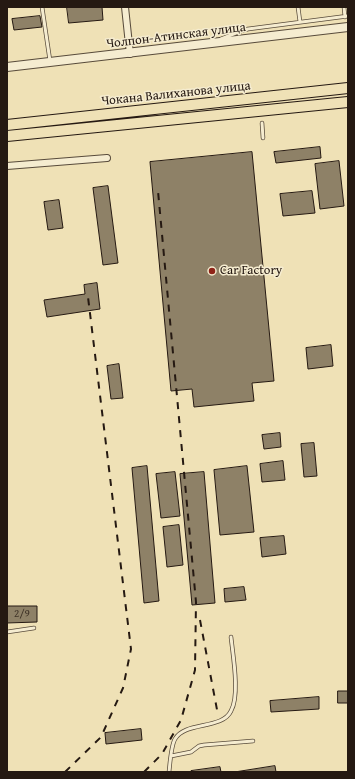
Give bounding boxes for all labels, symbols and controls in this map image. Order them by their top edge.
street label: Чолпон-Атинская улица [105,20,247,52]
street label: Чокана Валиханова улица [101,78,251,110]
place label: Car Factory [220,263,282,279]
marker: Car Factory [207,266,217,276]
house number: 2/9 [14,607,30,621]

